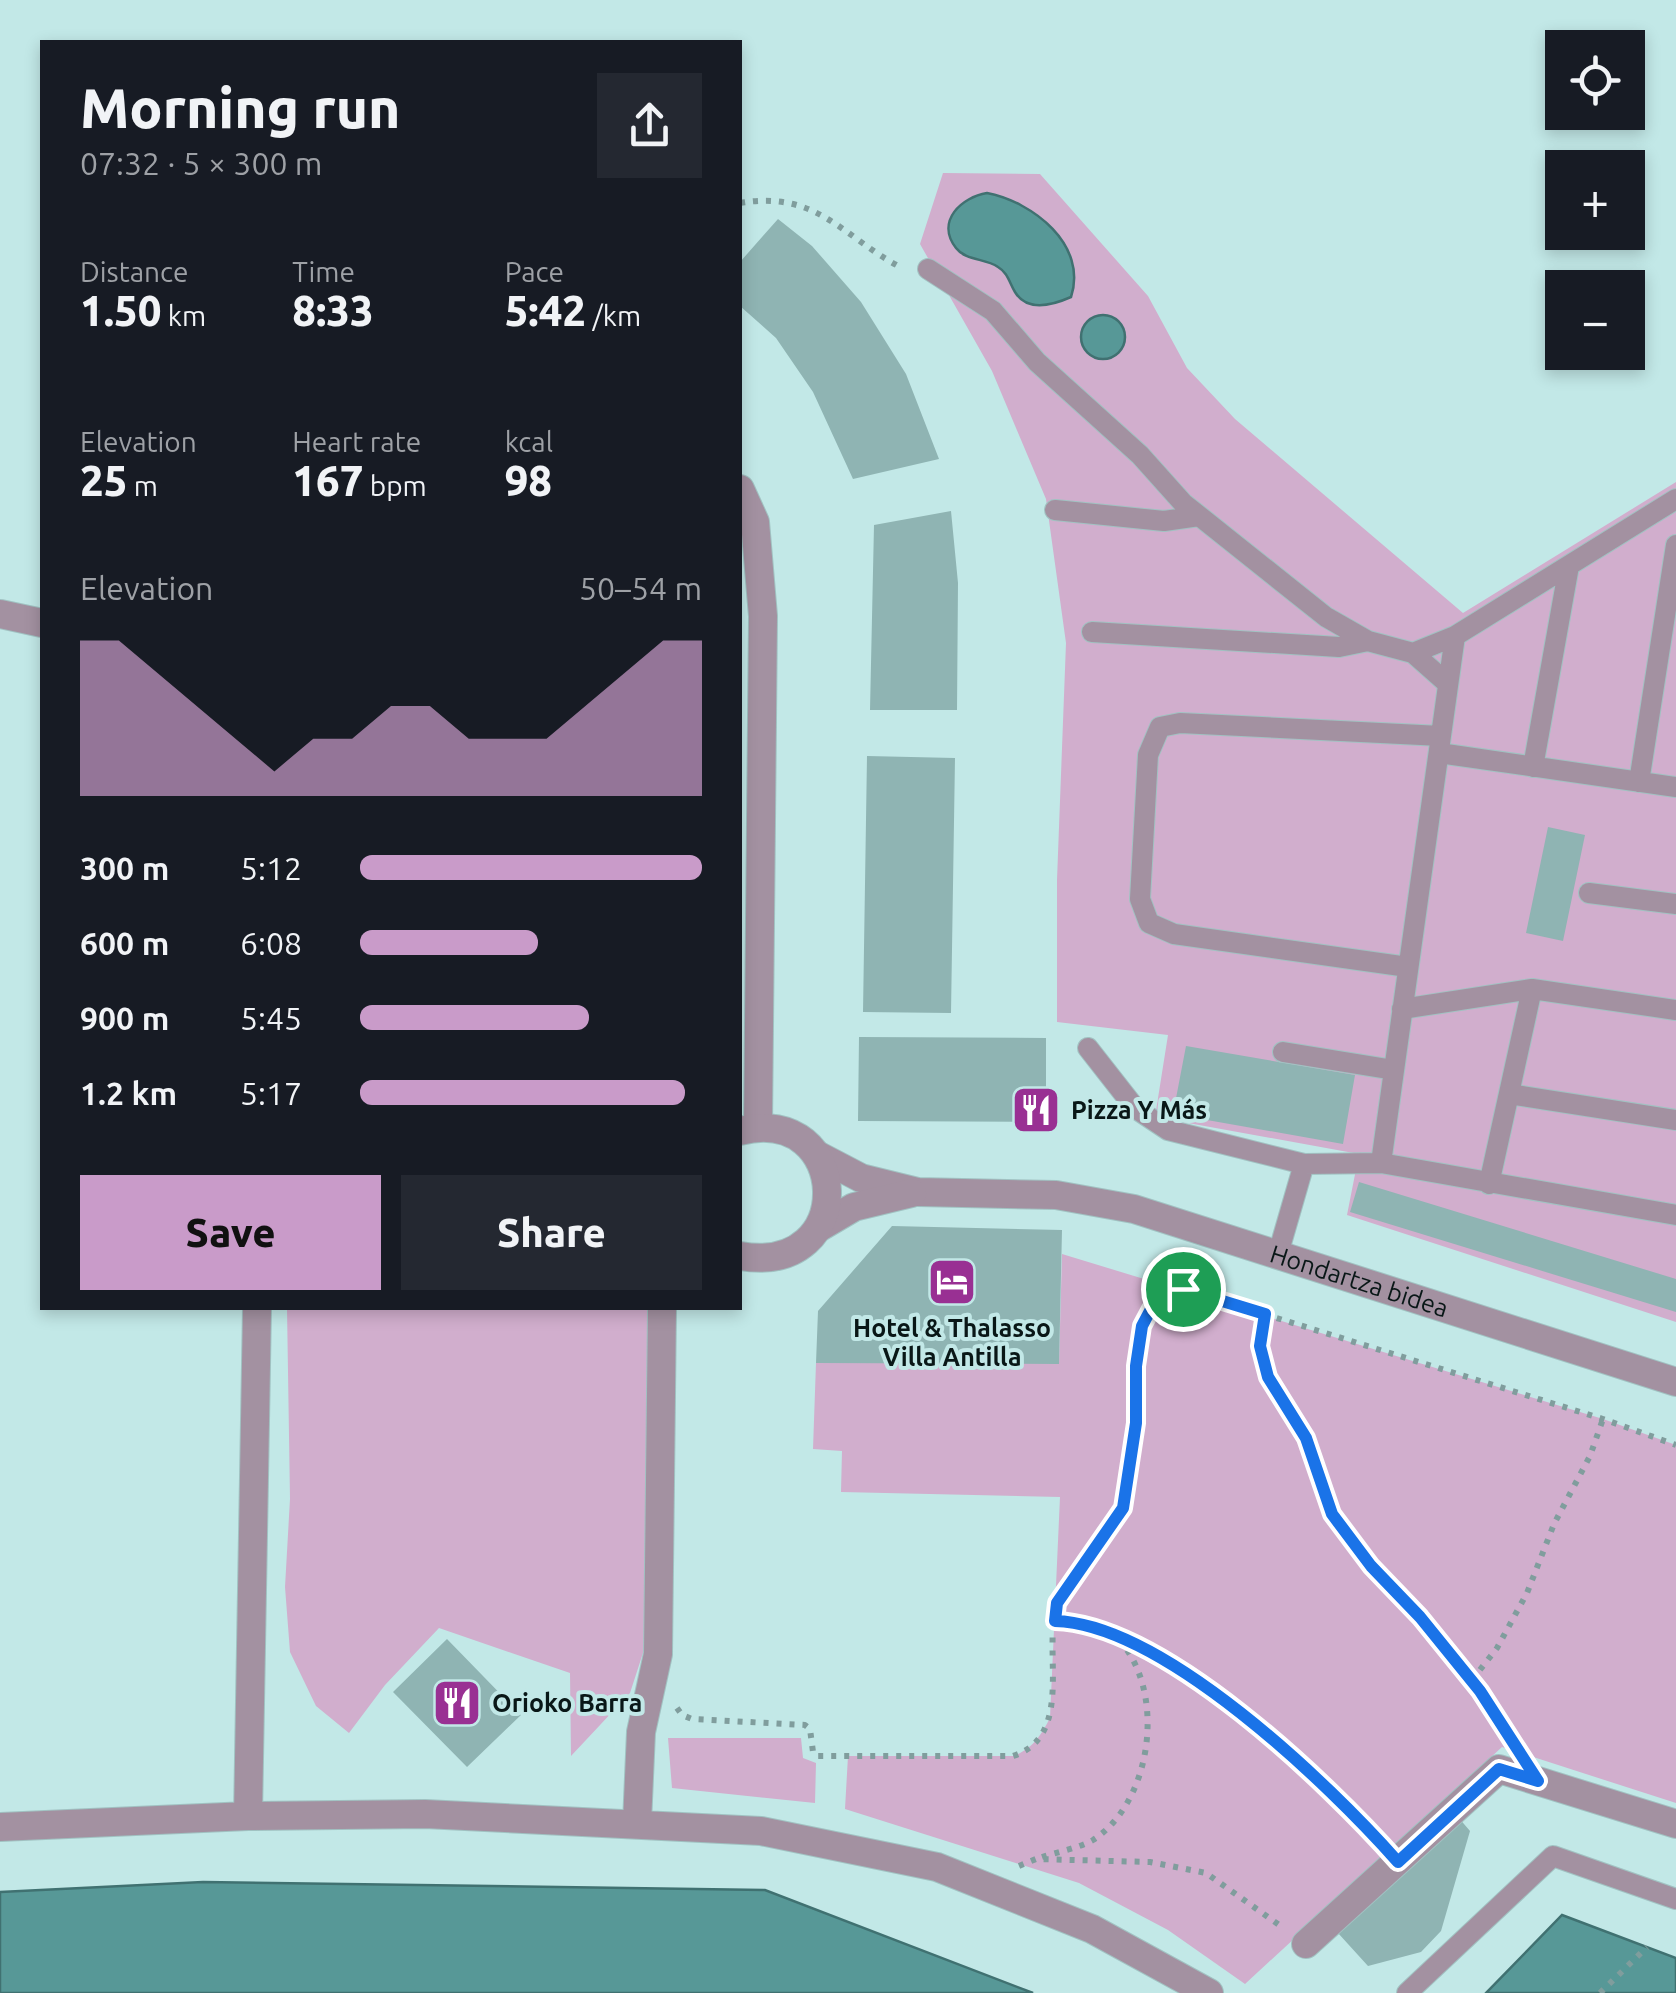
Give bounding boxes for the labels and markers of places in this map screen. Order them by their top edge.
restaurant icon: Pizza Y Más [1010,1084,1062,1136]
place label: Pizza Y Más [1071,1096,1207,1124]
pin [1141,1247,1226,1332]
hotel icon: Hotel & Thalasso Villa Antilla [926,1256,978,1308]
place label: Hotel & Thalasso Villa Antilla [853,1314,1051,1371]
restaurant icon: Orioko Barra [431,1677,483,1729]
place label: Orioko Barra [492,1689,642,1717]

